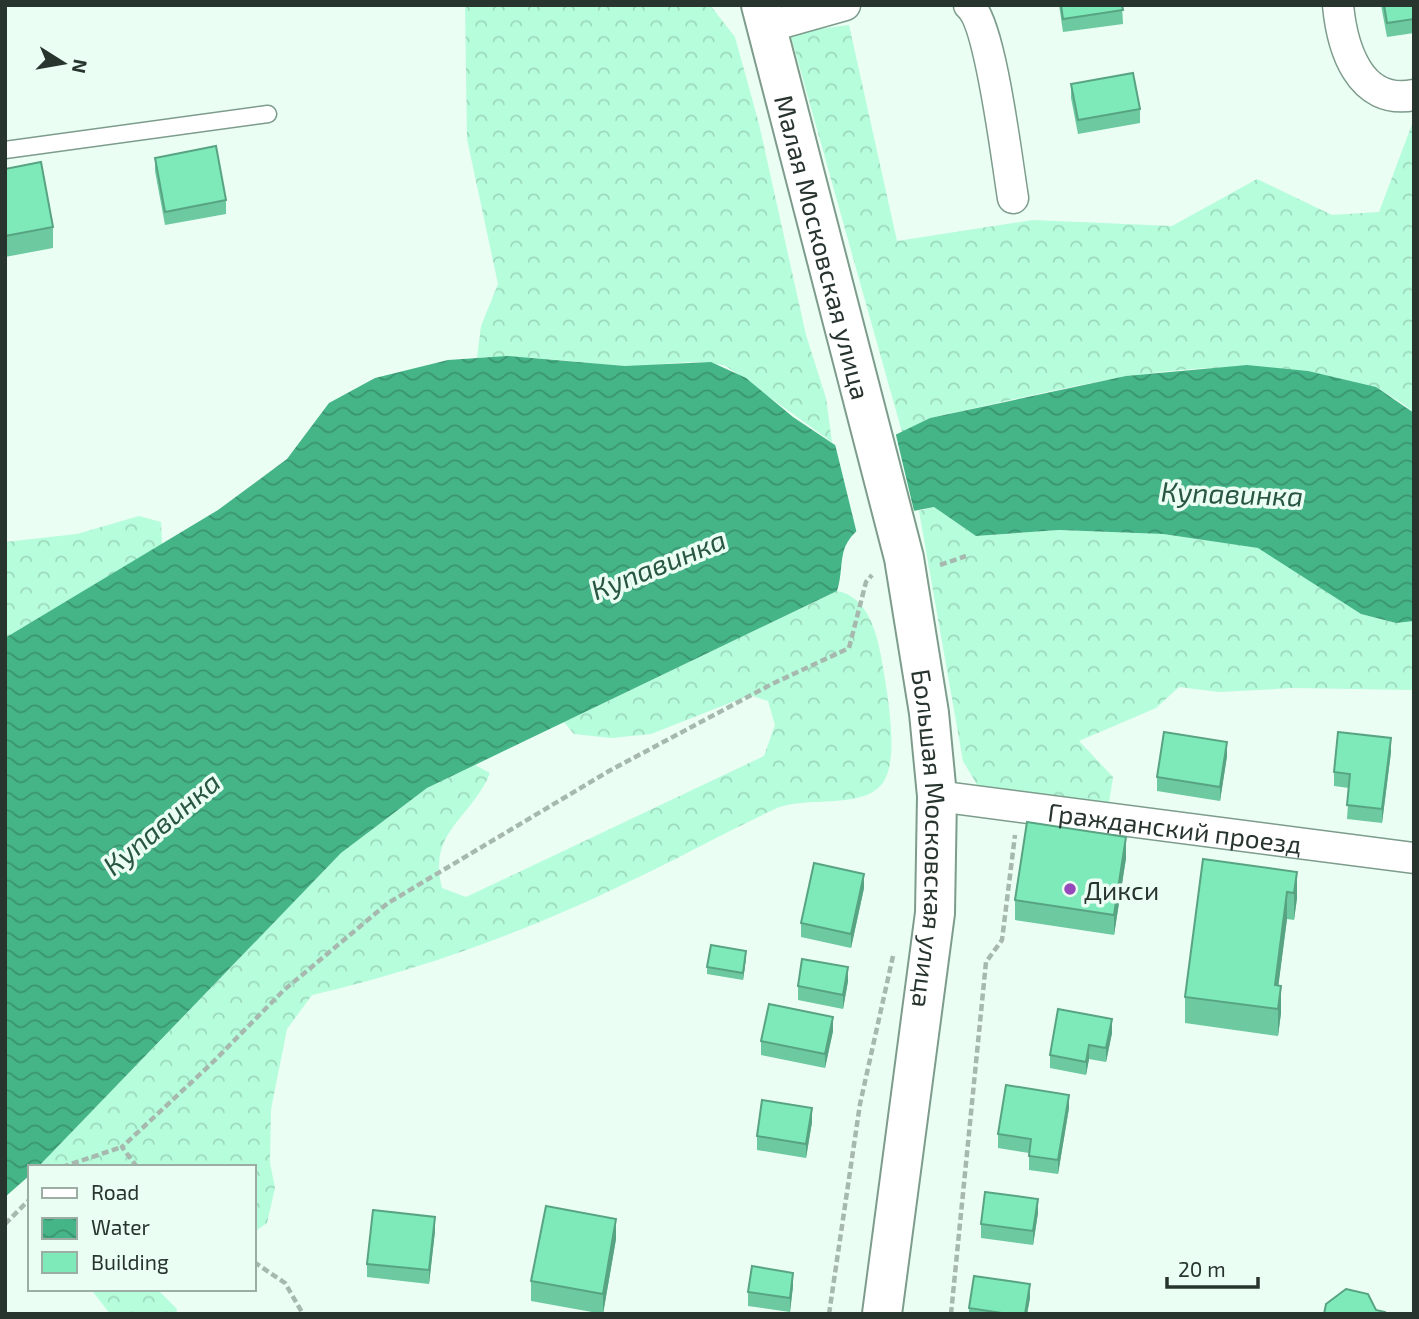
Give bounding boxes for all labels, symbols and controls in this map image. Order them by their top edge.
north arrow [28,28,98,98]
text: N [68,57,93,75]
street label: Малая Московская улица [769,91,878,403]
water label: Купавинка [1160,474,1304,512]
water label: Купавинка [586,522,730,606]
street label: Большая Московская улица [907,667,953,1010]
water label: Купавинка [96,764,226,882]
street label: Гражданский проезд [1046,795,1304,859]
place label: Дикси [1084,874,1159,905]
marker: Дикси [1062,881,1078,897]
legend [28,1165,256,1291]
text: Road [91,1179,139,1204]
text: Water [91,1214,150,1239]
scale bar [1167,1246,1258,1290]
text: Building [91,1249,169,1274]
text: 20 m [1178,1256,1226,1281]

